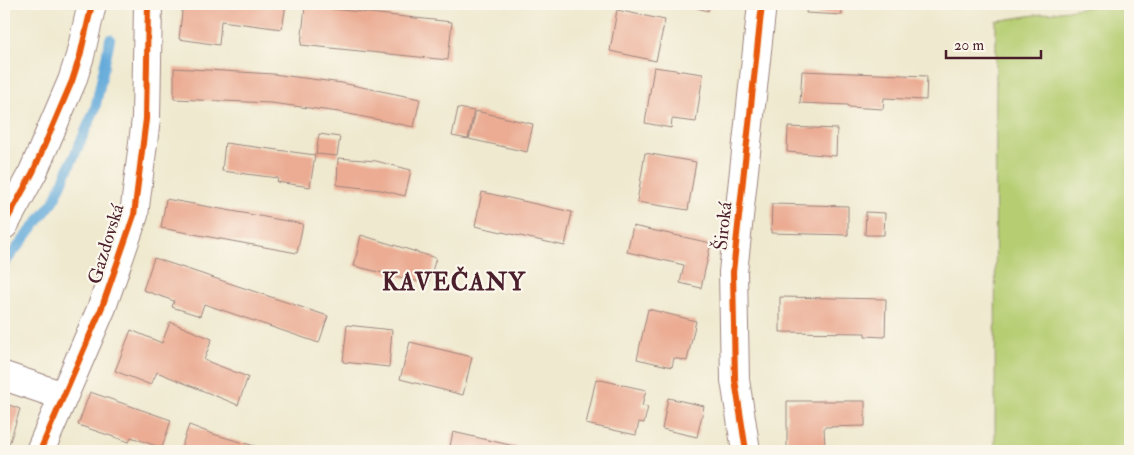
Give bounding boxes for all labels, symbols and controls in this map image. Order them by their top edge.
scale bar [946,28,1042,60]
text: 20 m [954,36,984,55]
street label: Široká [707,200,737,251]
street label: Gazdovská [82,201,130,287]
district label: KAVEČANY [382,266,527,298]

